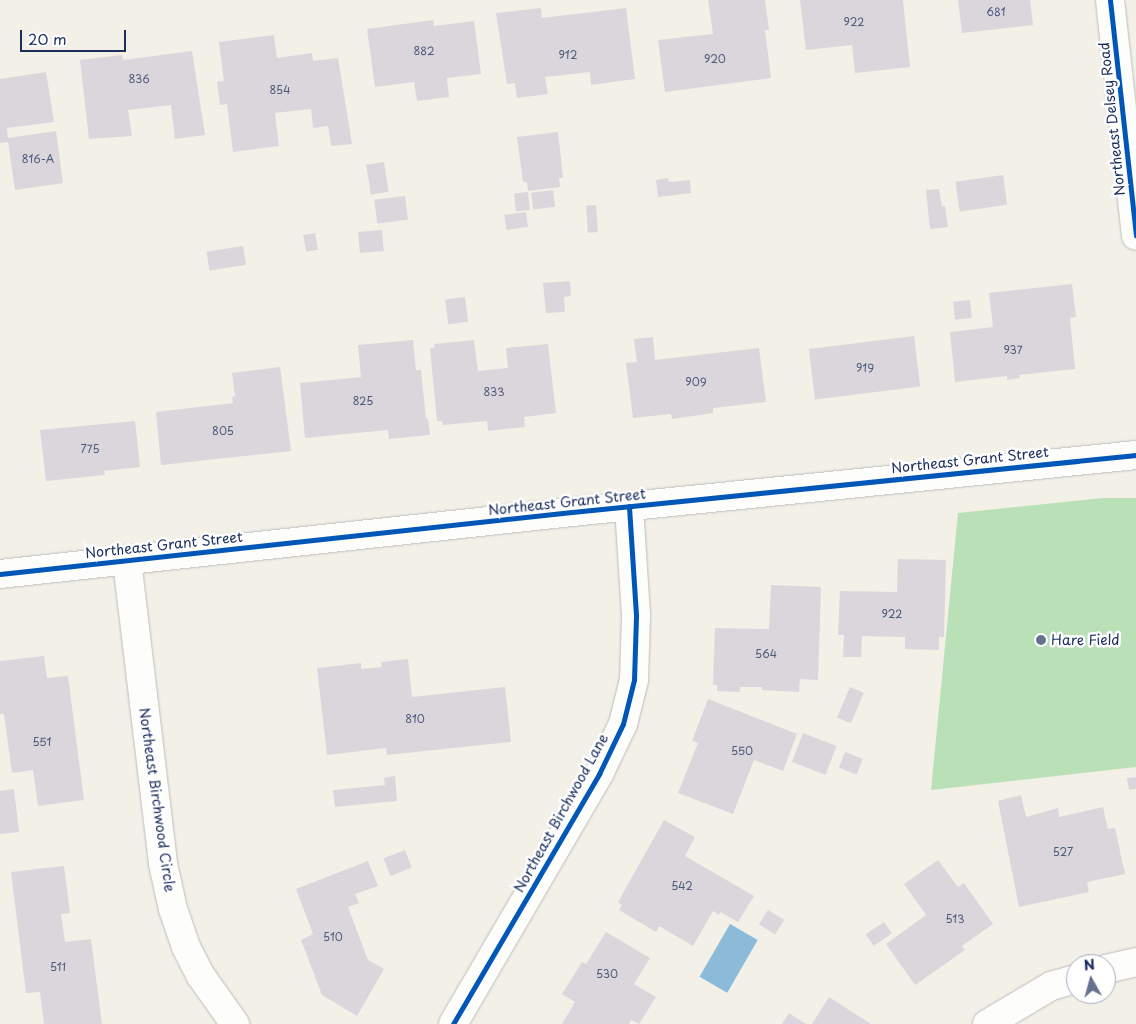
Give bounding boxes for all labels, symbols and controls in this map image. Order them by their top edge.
house number: 681 [986,5,1006,19]
house number: 922 [844,15,864,29]
scale bar [22,20,129,52]
text: 20 m [28,27,67,50]
street label: Northeast Delsey Road [1096,42,1128,196]
house number: 882 [413,44,435,58]
house number: 912 [558,48,578,62]
house number: 920 [704,52,726,66]
house number: 836 [128,72,150,86]
house number: 854 [270,83,290,97]
house number: 816-A [22,152,54,166]
house number: 937 [1003,343,1023,357]
house number: 919 [856,361,874,375]
house number: 909 [685,375,707,389]
house number: 833 [483,385,505,399]
house number: 825 [353,394,373,408]
house number: 805 [212,424,234,438]
house number: 775 [80,442,100,456]
street label: Northeast Grant Street [890,443,1050,477]
street label: Northeast Grant Street [487,485,647,519]
street label: Northeast Grant Street [84,528,244,562]
house number: 922 [882,607,902,621]
place label: Hare Field [1051,632,1120,648]
marker: Hare Field [1035,634,1047,646]
house number: 564 [755,647,777,661]
street label: Northeast Birchwood Circle [136,706,178,894]
house number: 810 [405,712,425,726]
street label: Northeast Birchwood Lane [510,731,612,895]
house number: 551 [33,735,51,749]
house number: 550 [731,744,753,758]
house number: 527 [1053,845,1073,859]
house number: 542 [671,879,693,893]
house number: 513 [945,912,965,926]
house number: 510 [323,930,343,944]
north arrow [1066,954,1116,1004]
text: N [1082,954,1096,976]
house number: 511 [50,960,66,974]
house number: 530 [596,967,618,981]

